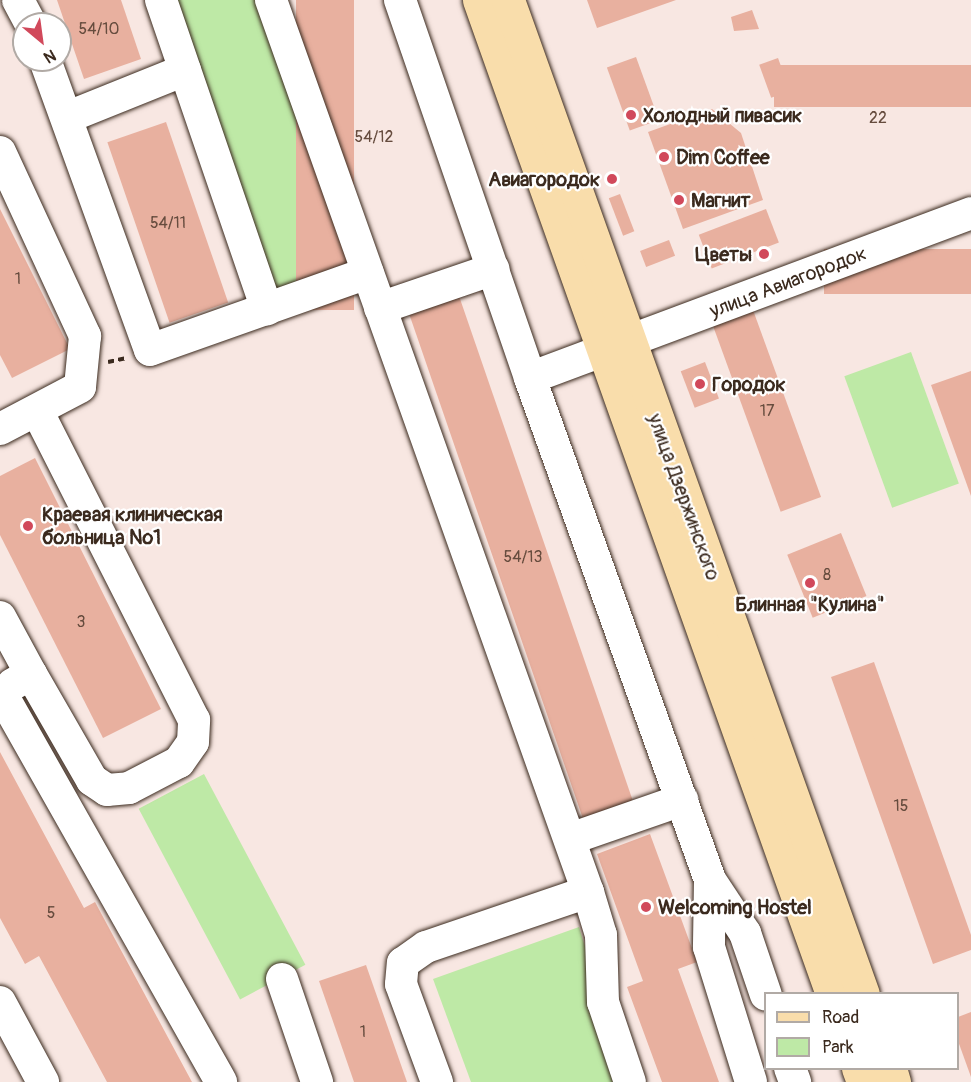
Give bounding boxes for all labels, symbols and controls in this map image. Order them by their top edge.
north arrow [12,12,72,72]
house number: 54/10 [79,19,119,39]
text: N [40,45,59,67]
place label: Холодный пивасик [643,103,802,127]
marker: Холодный пивасик [624,108,638,122]
house number: 22 [869,108,887,128]
house number: 54/12 [355,127,393,147]
place label: Dim Coffee [676,145,770,169]
marker: Dim Coffee [657,150,671,164]
place label: Авиагородок [488,167,600,191]
marker: Авиагородок [605,172,619,186]
place label: Магнит [691,188,750,212]
marker: Магнит [672,193,686,207]
house number: 54/11 [150,213,186,233]
street label: улица Авиагородок [706,241,870,323]
place label: Цветы [695,242,752,266]
marker: Цветы [757,247,771,261]
house number: 1 [15,269,21,289]
place label: Городок [712,372,786,396]
marker: Городок [693,377,707,391]
house number: 17 [760,401,774,421]
street label: улица Дзержинского [643,410,725,584]
place label: Краевая клиническая больница №1 [42,502,223,549]
marker: Краевая клиническая больница №1 [19,517,37,535]
house number: 54/13 [504,547,542,567]
house number: 8 [823,565,831,585]
marker: Блинная "Кулина" [803,576,817,590]
place label: Блинная "Кулина" [735,592,885,616]
house number: 3 [77,612,85,632]
house number: 15 [894,796,908,816]
place label: Welcoming Hostel [658,895,812,919]
marker: Welcoming Hostel [639,900,653,914]
house number: 5 [47,903,55,923]
legend [764,992,959,1070]
text: Road [822,1006,859,1029]
house number: 1 [360,1022,366,1042]
text: Park [822,1036,854,1059]

